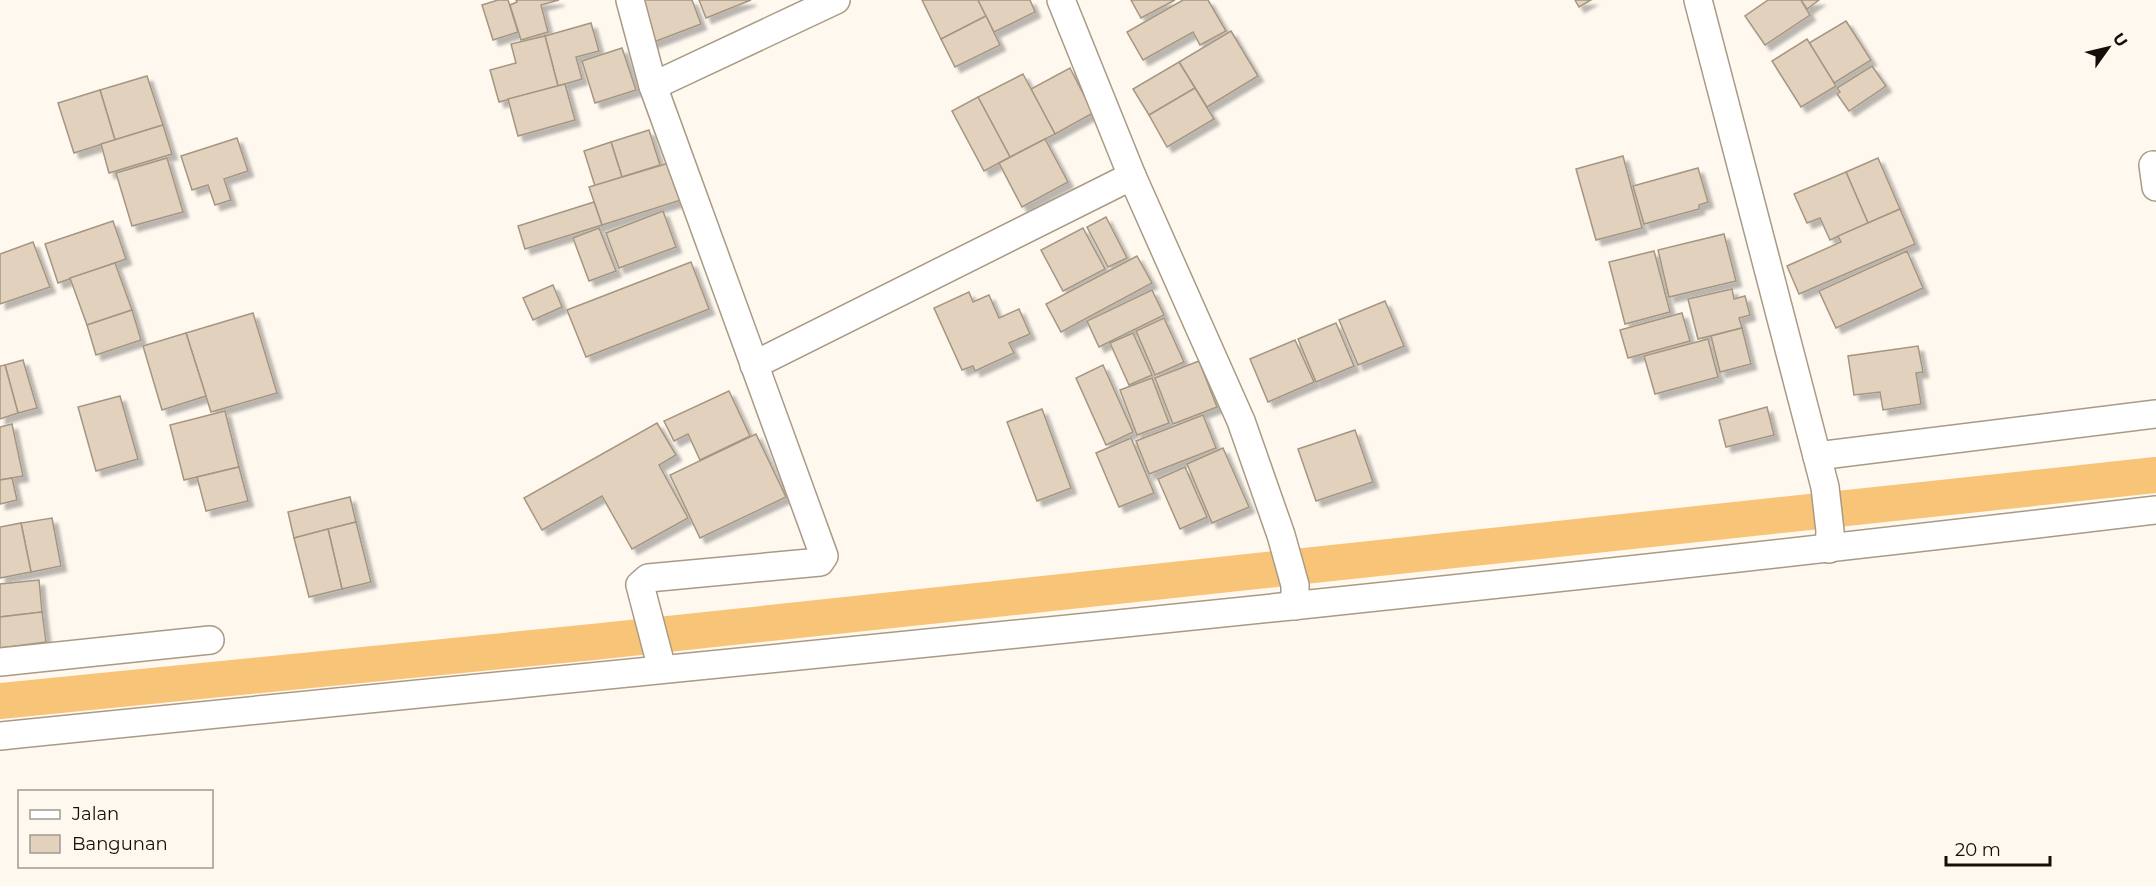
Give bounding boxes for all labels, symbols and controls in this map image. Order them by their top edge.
north arrow [2078,18,2138,78]
text: U [2109,29,2131,50]
legend [18,790,213,868]
text: Jalan [71,803,119,825]
scale bar [1946,829,2050,867]
text: Bangunan [72,833,168,855]
text: 20 m [1955,839,2001,861]

